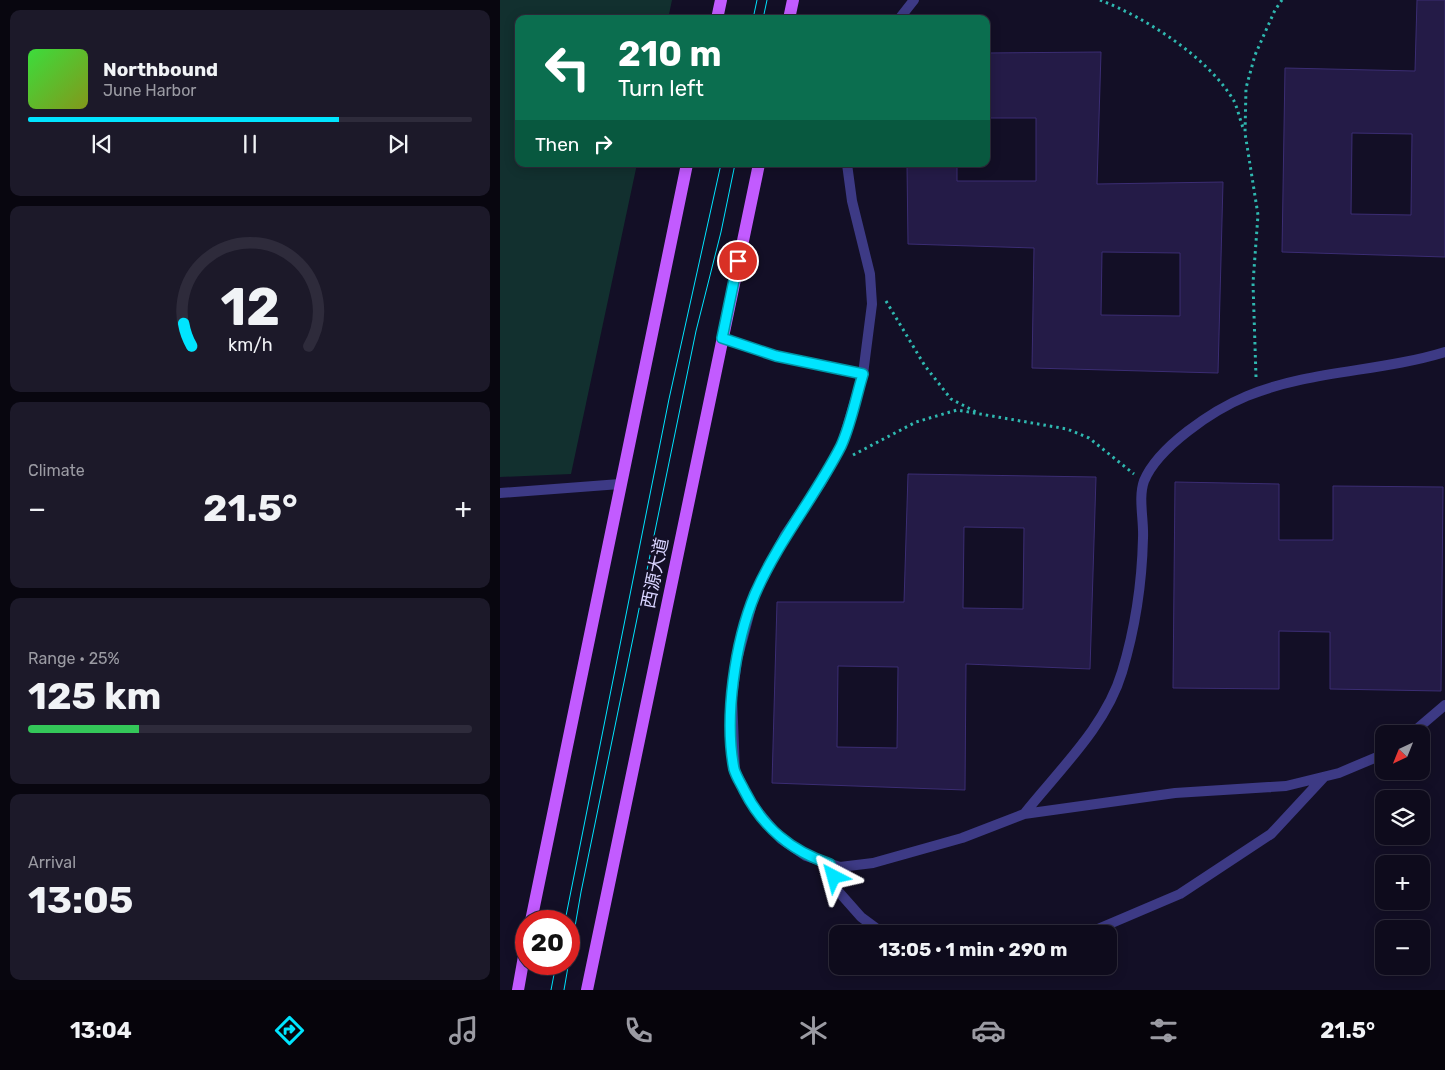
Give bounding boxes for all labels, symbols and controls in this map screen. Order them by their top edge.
text: 210 m [618,33,721,75]
icon: left [535,35,600,100]
text: Northbound [103,58,218,81]
text: Turn left [618,75,704,102]
text: June Harbor [103,81,196,100]
icon: previous [88,130,116,158]
icon: pause [236,130,264,158]
icon: next [384,130,412,158]
icon: right [589,130,617,158]
text: Then [535,133,579,156]
pin [717,240,759,282]
icon: arrive [724,247,752,275]
text: 12 [220,276,280,338]
text: km/h [228,334,272,355]
text: Climate [28,461,85,480]
text: 21.5° [203,485,298,531]
text: − [28,492,46,525]
text: + [455,492,472,525]
street label: 西源大道 [637,535,673,611]
text: Range · 25% [28,649,120,668]
text: 125 km [28,673,161,719]
north arrow [1375,725,1430,780]
map controls [1375,725,1430,975]
button: layers [1375,790,1430,845]
position arrow [807,850,859,902]
text: Arrival [28,853,76,872]
button: + [1375,855,1430,910]
text: 13:05 [28,877,133,923]
speed limit sign: 20 [515,910,580,975]
button: − [1375,920,1430,975]
text: 13:05 · 1 min · 290 m [879,938,1067,961]
icon: directions [272,1013,307,1048]
icon: music [446,1013,481,1048]
icon: phone [621,1013,656,1048]
icon: climate [796,1013,831,1048]
icon: car [971,1013,1006,1048]
icon: filters [1146,1013,1181,1048]
text: 13:04 [70,1017,132,1044]
text: 21.5° [1320,1017,1375,1044]

